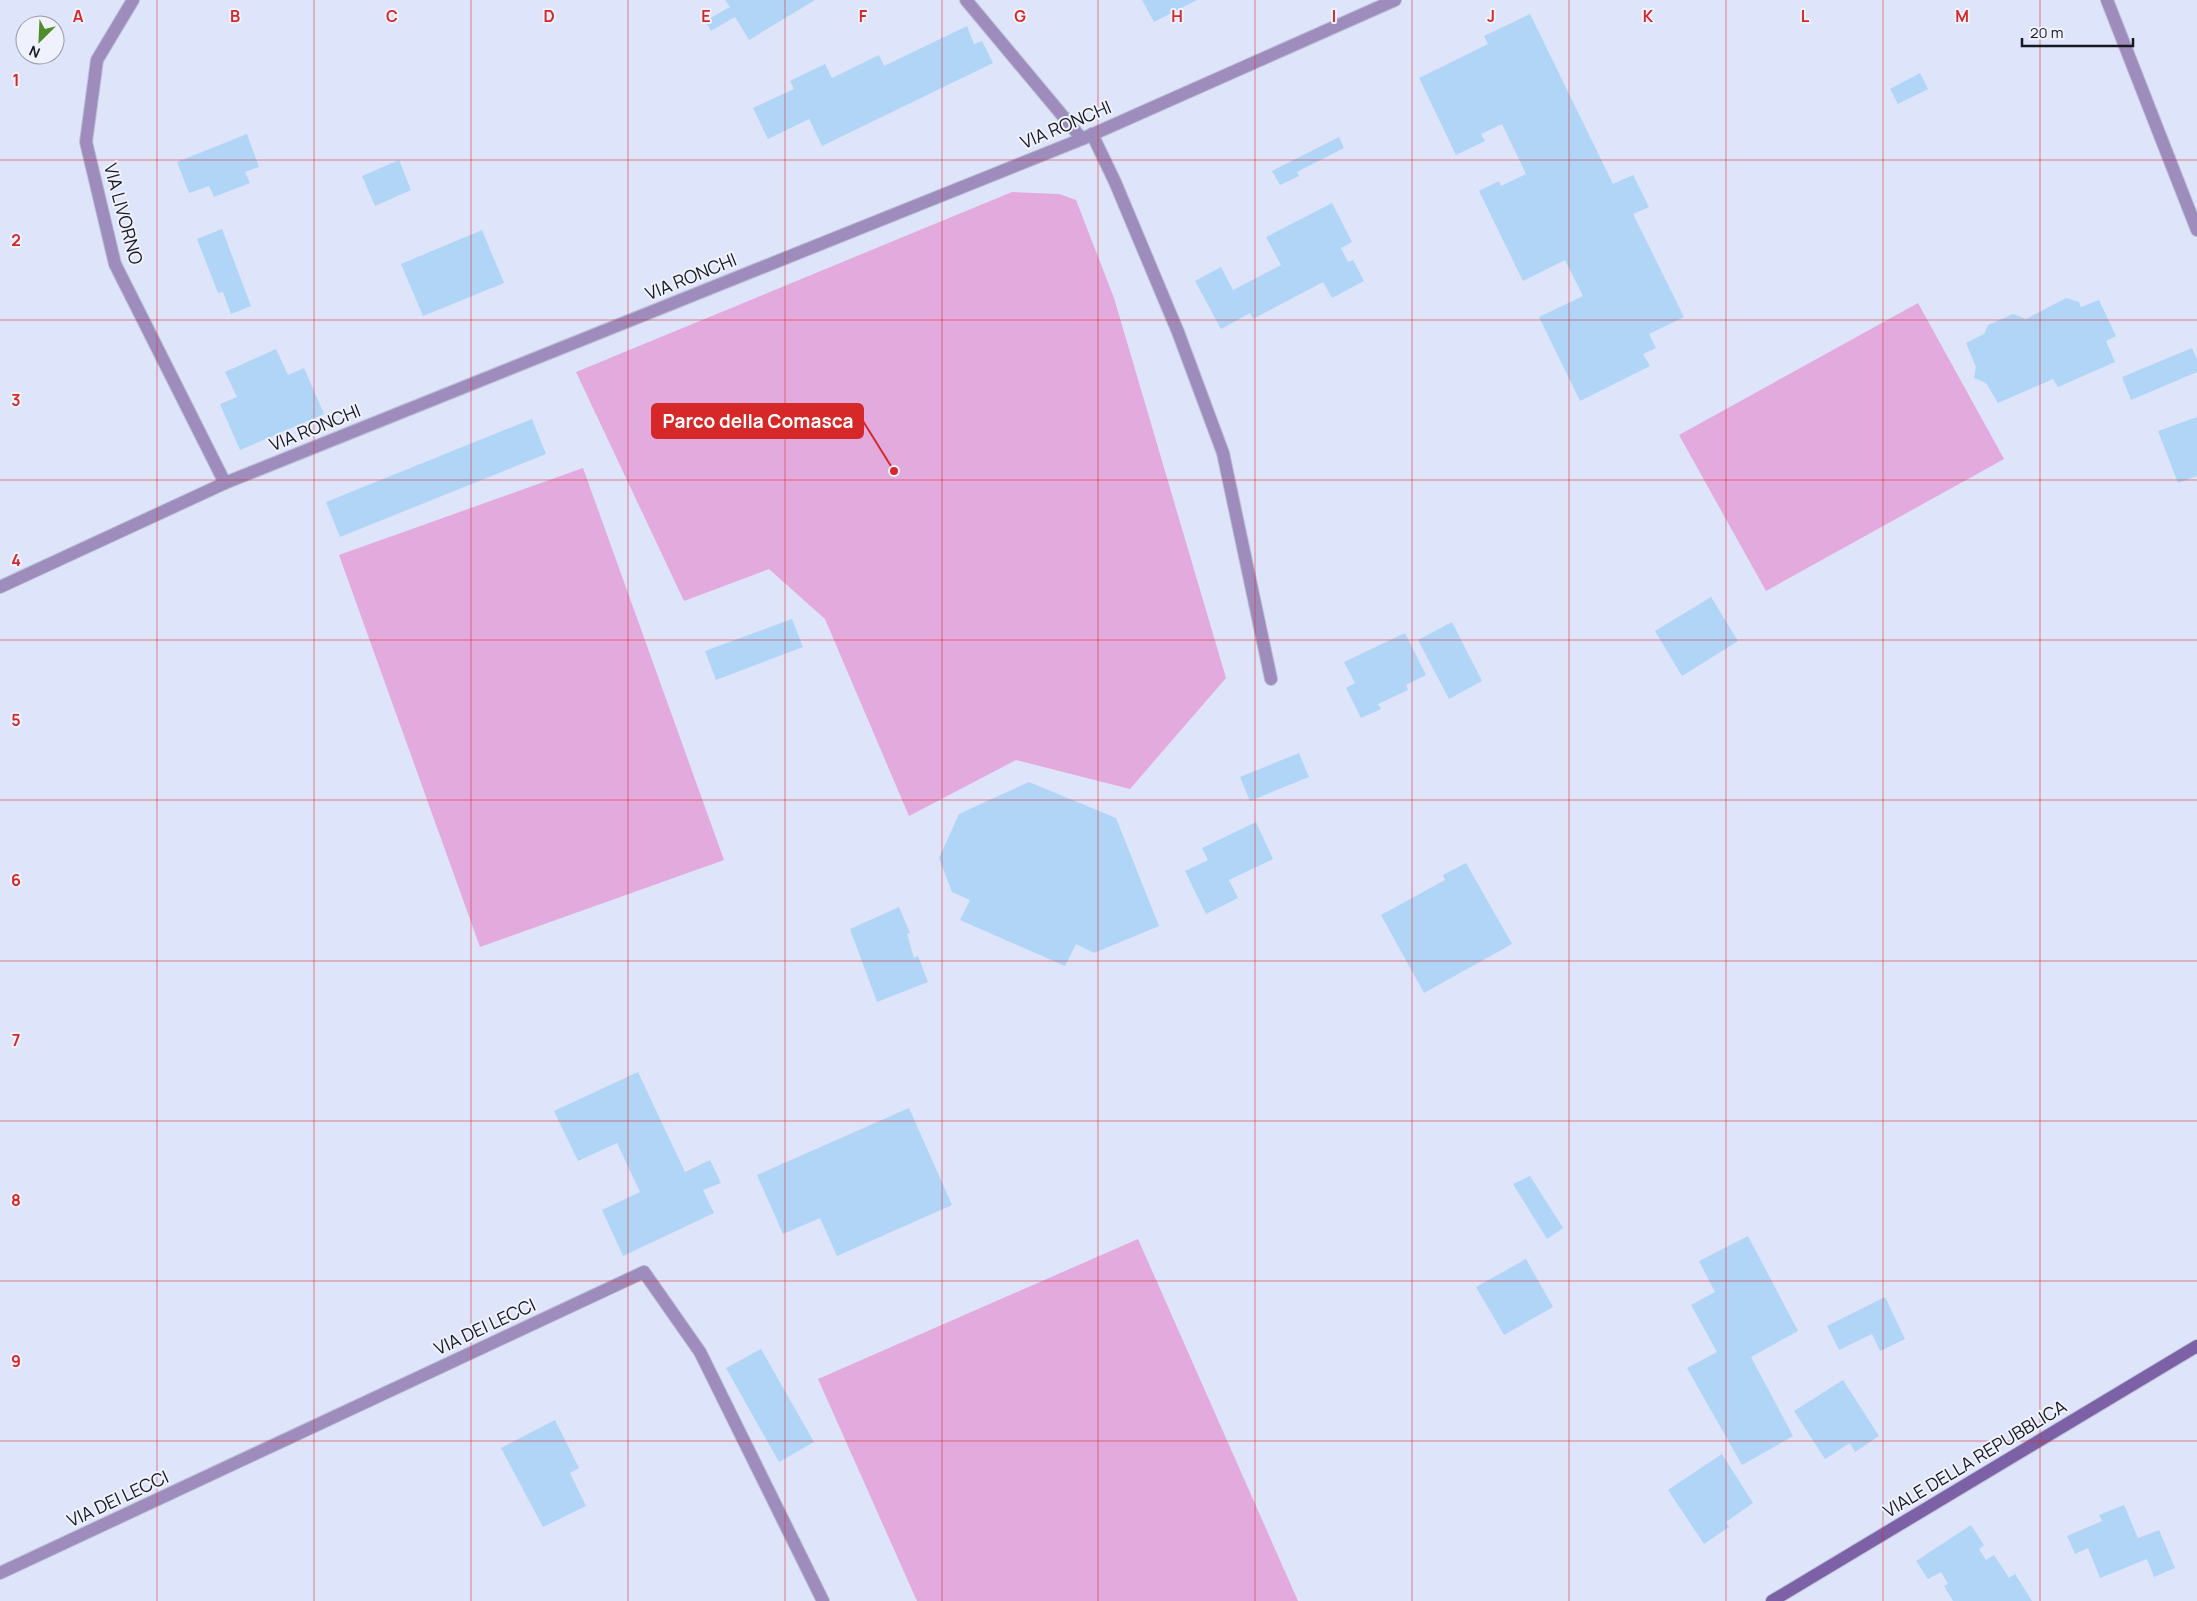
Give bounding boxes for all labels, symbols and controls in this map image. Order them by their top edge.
text: A [73,5,84,27]
text: B [230,5,240,27]
text: C [386,5,398,27]
text: D [543,5,555,27]
text: E [701,5,711,27]
text: F [859,5,868,27]
text: G [1014,5,1026,27]
text: H [1171,5,1183,27]
text: I [1332,5,1336,27]
text: J [1487,5,1495,27]
text: K [1643,5,1654,27]
text: L [1801,5,1810,27]
text: M [1955,5,1969,27]
north arrow [15,15,65,65]
scale bar [2022,15,2133,47]
text: 20 m [2030,22,2063,43]
text: N [26,42,43,63]
text: 1 [12,69,20,91]
street label: VIA RONCHI [1017,94,1115,154]
street label: VIA LIVORNO [99,161,149,267]
text: 2 [11,229,21,251]
street label: VIA RONCHI [642,247,740,305]
text: 3 [11,389,21,411]
street label: VIA RONCHI [266,398,364,456]
callout: Parco della Comasca [652,404,863,438]
text: Parco della Comasca [663,408,853,434]
text: 4 [11,549,21,571]
text: 5 [11,709,21,731]
text: 6 [11,869,21,891]
text: 7 [12,1029,20,1051]
text: 8 [11,1189,21,1211]
street label: VIA DEI LECCI [430,1292,539,1360]
text: 9 [11,1350,21,1372]
street label: VIALE DELLA REPUBBLICA [1878,1394,2071,1522]
street label: VIA DEI LECCI [63,1464,172,1532]

